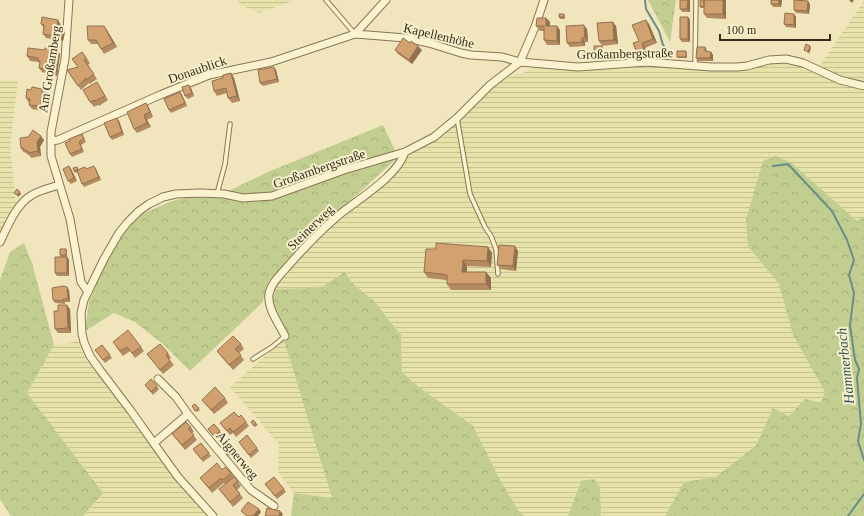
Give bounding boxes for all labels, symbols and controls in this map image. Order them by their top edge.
scale bar [720,16,830,42]
street label: Kapellenhöhe [402,20,476,51]
text: 100 m [726,23,757,37]
street label: Am Großamberg [35,24,64,114]
street label: Großambergstraße [577,45,674,62]
street label: Donaublick [166,52,229,86]
street label: Großambergstraße [271,146,367,191]
street label: Steinerweg [284,201,337,253]
water label: Hammerbach [834,327,857,406]
street label: Aignerweg [213,428,262,483]

